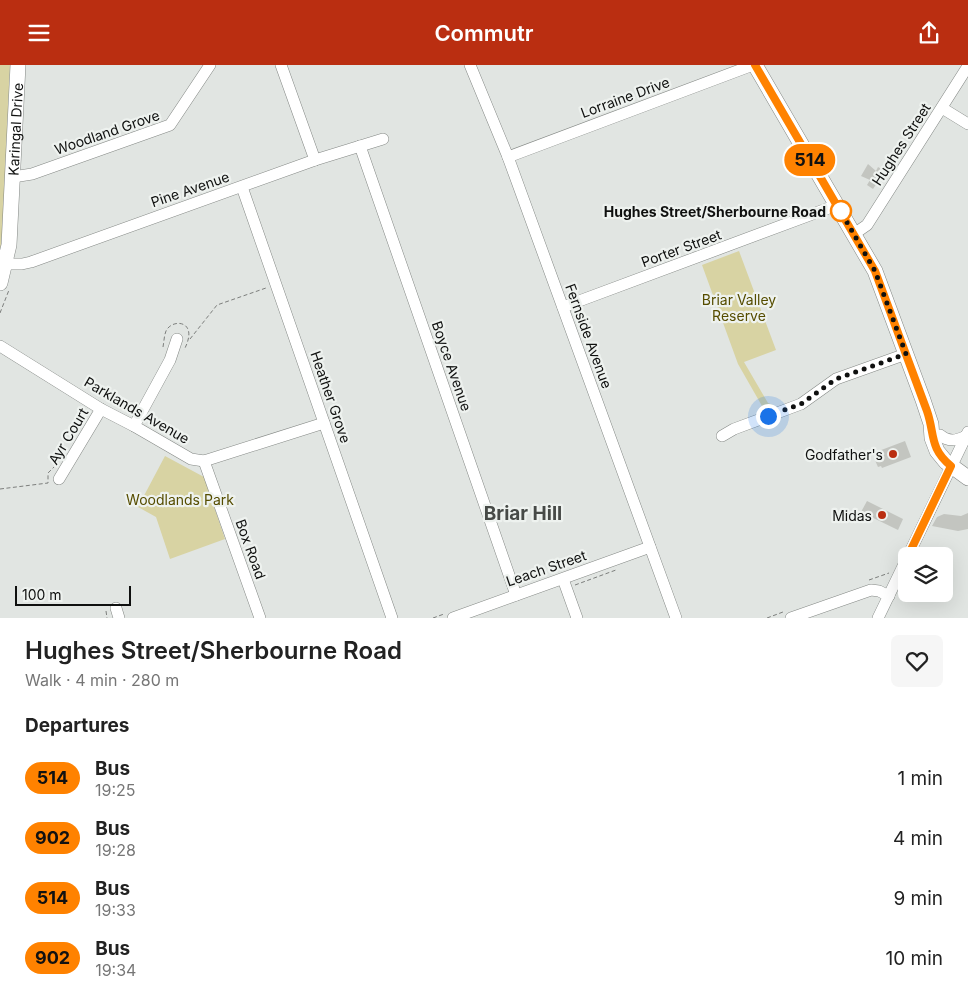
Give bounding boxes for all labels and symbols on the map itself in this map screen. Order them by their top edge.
street label: Lorraine Drive [578,73,672,121]
street label: Karingal Drive [4,82,26,176]
street label: Hughes Street [868,99,934,188]
street label: Woodland Grove [52,106,162,158]
line badge: 514 [781,144,839,176]
street label: Pine Avenue [149,168,231,210]
marker: Hughes Street/Sherbourne Road [830,200,852,222]
place label: Hughes Street/Sherbourne Road [604,203,826,220]
street label: Porter Street [639,225,724,270]
street label: Fernside Avenue [562,281,616,391]
park label: Briar Valley Reserve [702,291,776,324]
street label: Boyce Avenue [429,319,475,413]
street label: Heather Grove [307,349,355,445]
street label: Parklands Avenue [81,373,193,447]
street label: Ayr Court [45,404,92,467]
your location [756,404,781,429]
place label: Godfather's [805,446,883,463]
marker: Godfather's [887,448,899,460]
park label: Woodlands Park [126,491,234,508]
district label: Briar Hill [484,502,562,525]
place label: Midas [832,507,872,524]
marker: Midas [876,509,888,521]
street label: Box Road [232,517,270,581]
street label: Leach Street [504,546,589,590]
scale bar [15,583,131,606]

